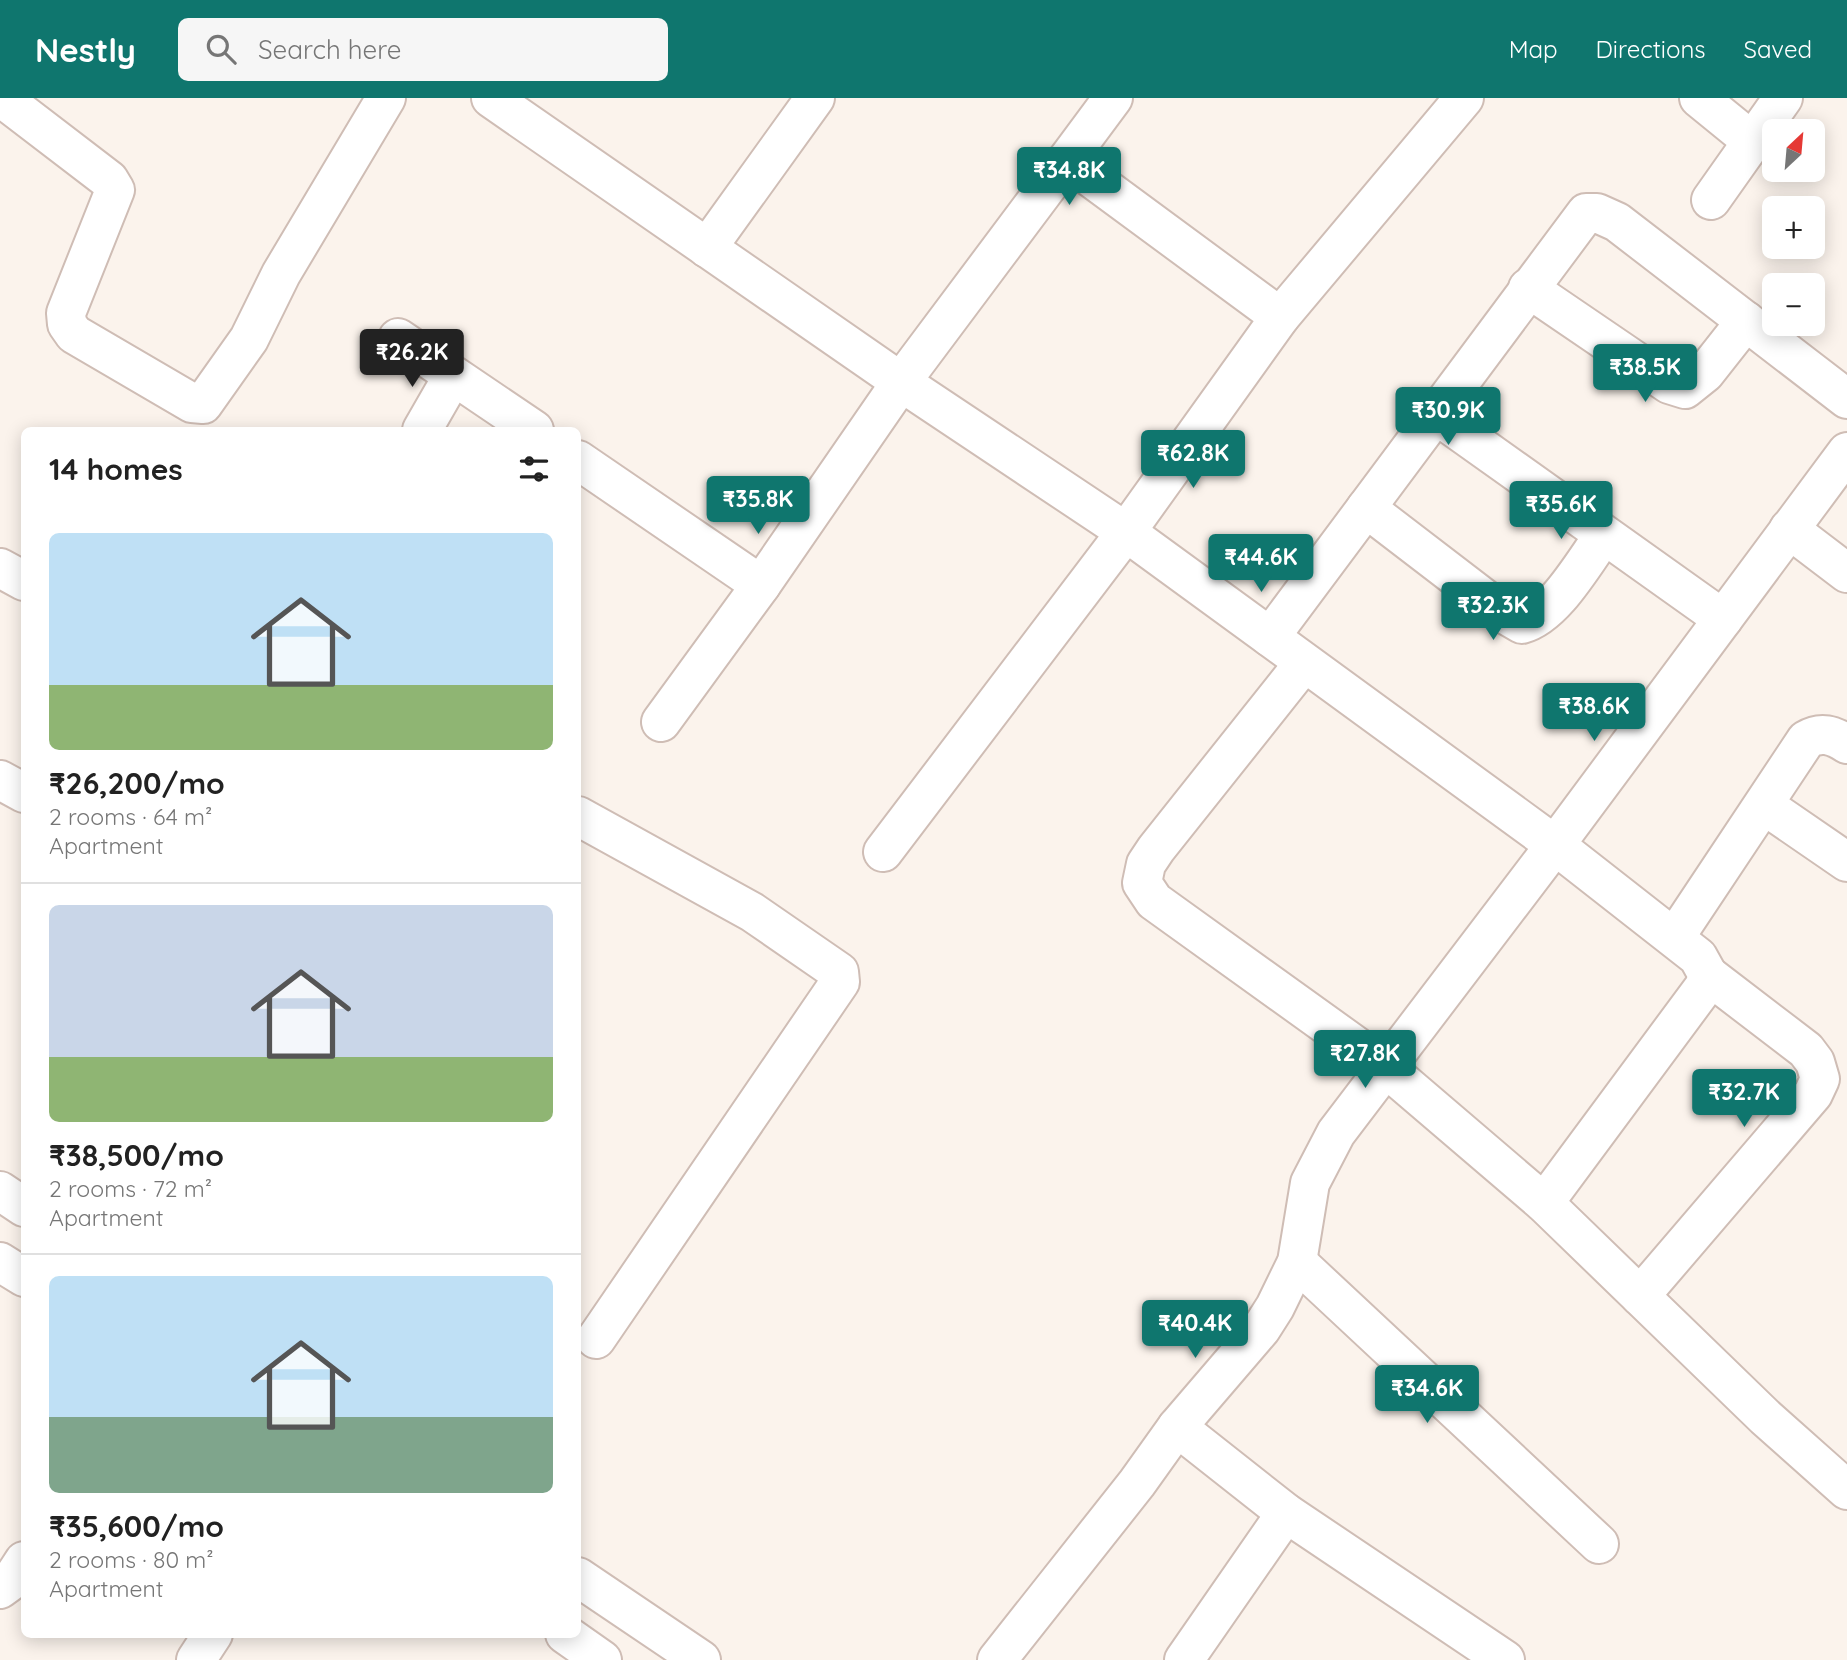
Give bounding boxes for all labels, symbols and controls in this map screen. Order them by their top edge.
search box [178,18,668,81]
text: Nestly [35,29,136,70]
icon: search [202,30,240,68]
text: Search here [258,33,401,66]
text: Map [1509,34,1558,64]
text: Directions [1596,34,1706,64]
text: Saved [1744,34,1812,64]
north arrow [1762,119,1825,182]
map controls [1762,119,1825,336]
pin: ₹34.8K [1012,148,1126,207]
text: ₹34.8K [1033,155,1105,184]
button: + [1762,196,1825,259]
button: − [1762,273,1825,336]
pin: ₹26.2K [355,330,469,389]
text: ₹26.2K [376,337,448,366]
pin: ₹38.5K [1588,344,1702,404]
text: ₹38.5K [1609,352,1681,381]
pin: ₹30.9K [1391,388,1505,447]
text: ₹30.9K [1411,395,1485,424]
pin: ₹62.8K [1136,430,1250,490]
text: ₹62.8K [1157,438,1229,467]
text: 14 homes [49,450,183,488]
icon: filters [515,450,553,488]
pin: ₹35.8K [701,476,815,536]
pin: ₹35.6K [1504,482,1618,541]
text: ₹35.8K [723,484,793,513]
text: ₹35.6K [1526,489,1596,518]
pin: ₹44.6K [1204,534,1318,594]
text: ₹44.6K [1224,542,1298,571]
icon: home [238,579,364,705]
pin: ₹32.3K [1436,582,1550,642]
text: ₹32.3K [1457,590,1529,619]
pin: ₹38.6K [1537,684,1651,743]
text: ₹38.6K [1558,691,1630,720]
text: ₹26,200/mo [49,764,225,802]
text: 2 rooms · 64 m² [49,802,212,831]
text: Apartment [49,831,163,860]
icon: home [238,951,364,1077]
pin: ₹27.8K [1308,1030,1422,1090]
text: ₹27.8K [1330,1038,1400,1067]
pin: ₹32.7K [1687,1070,1801,1129]
text: ₹32.7K [1708,1077,1780,1106]
text: ₹38,500/mo [49,1136,224,1174]
text: 2 rooms · 72 m² [49,1174,212,1203]
text: Apartment [49,1203,163,1232]
pin: ₹40.4K [1138,1300,1252,1360]
text: ₹40.4K [1158,1308,1232,1337]
icon: home [238,1322,364,1448]
pin: ₹34.6K [1370,1366,1484,1425]
text: ₹34.6K [1391,1373,1463,1402]
text: ₹35,600/mo [49,1507,224,1545]
text: 2 rooms · 80 m² [49,1545,214,1574]
text: Apartment [49,1574,163,1603]

